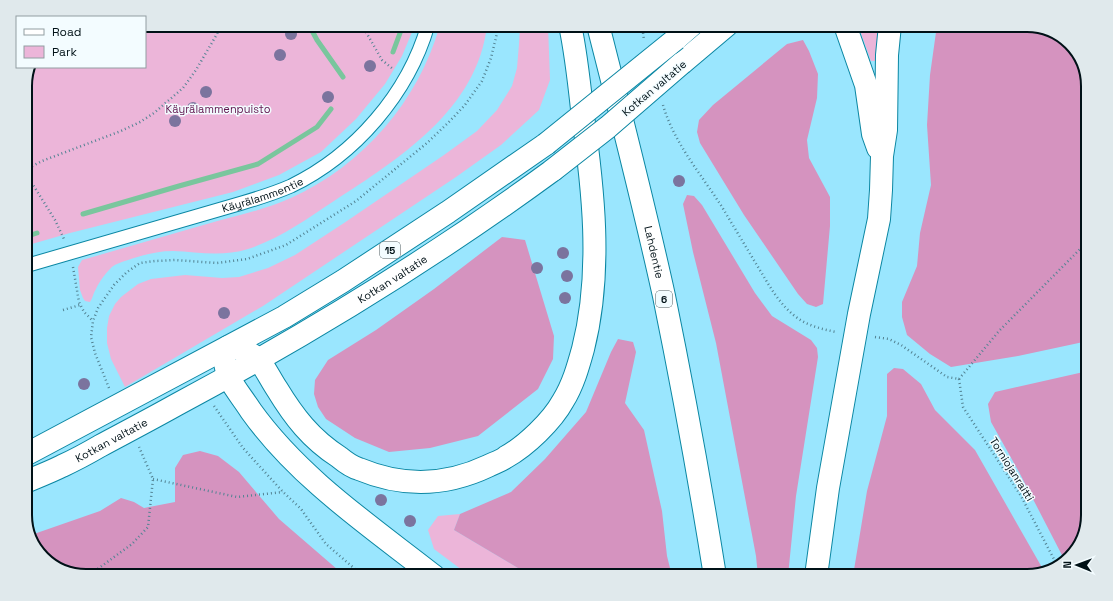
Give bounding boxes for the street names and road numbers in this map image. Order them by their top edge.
street label: Kotkan valtatie [619,57,689,119]
street label: Käyrälammentie [220,174,306,215]
street label: Lahdentie [641,224,667,280]
road number: 15 [380,242,400,258]
street label: Kotkan valtatie [355,252,430,306]
road number: 6 [656,291,672,307]
street label: Kotkan valtatie [73,415,150,465]
street label: Torniojanraitti [987,435,1037,504]

